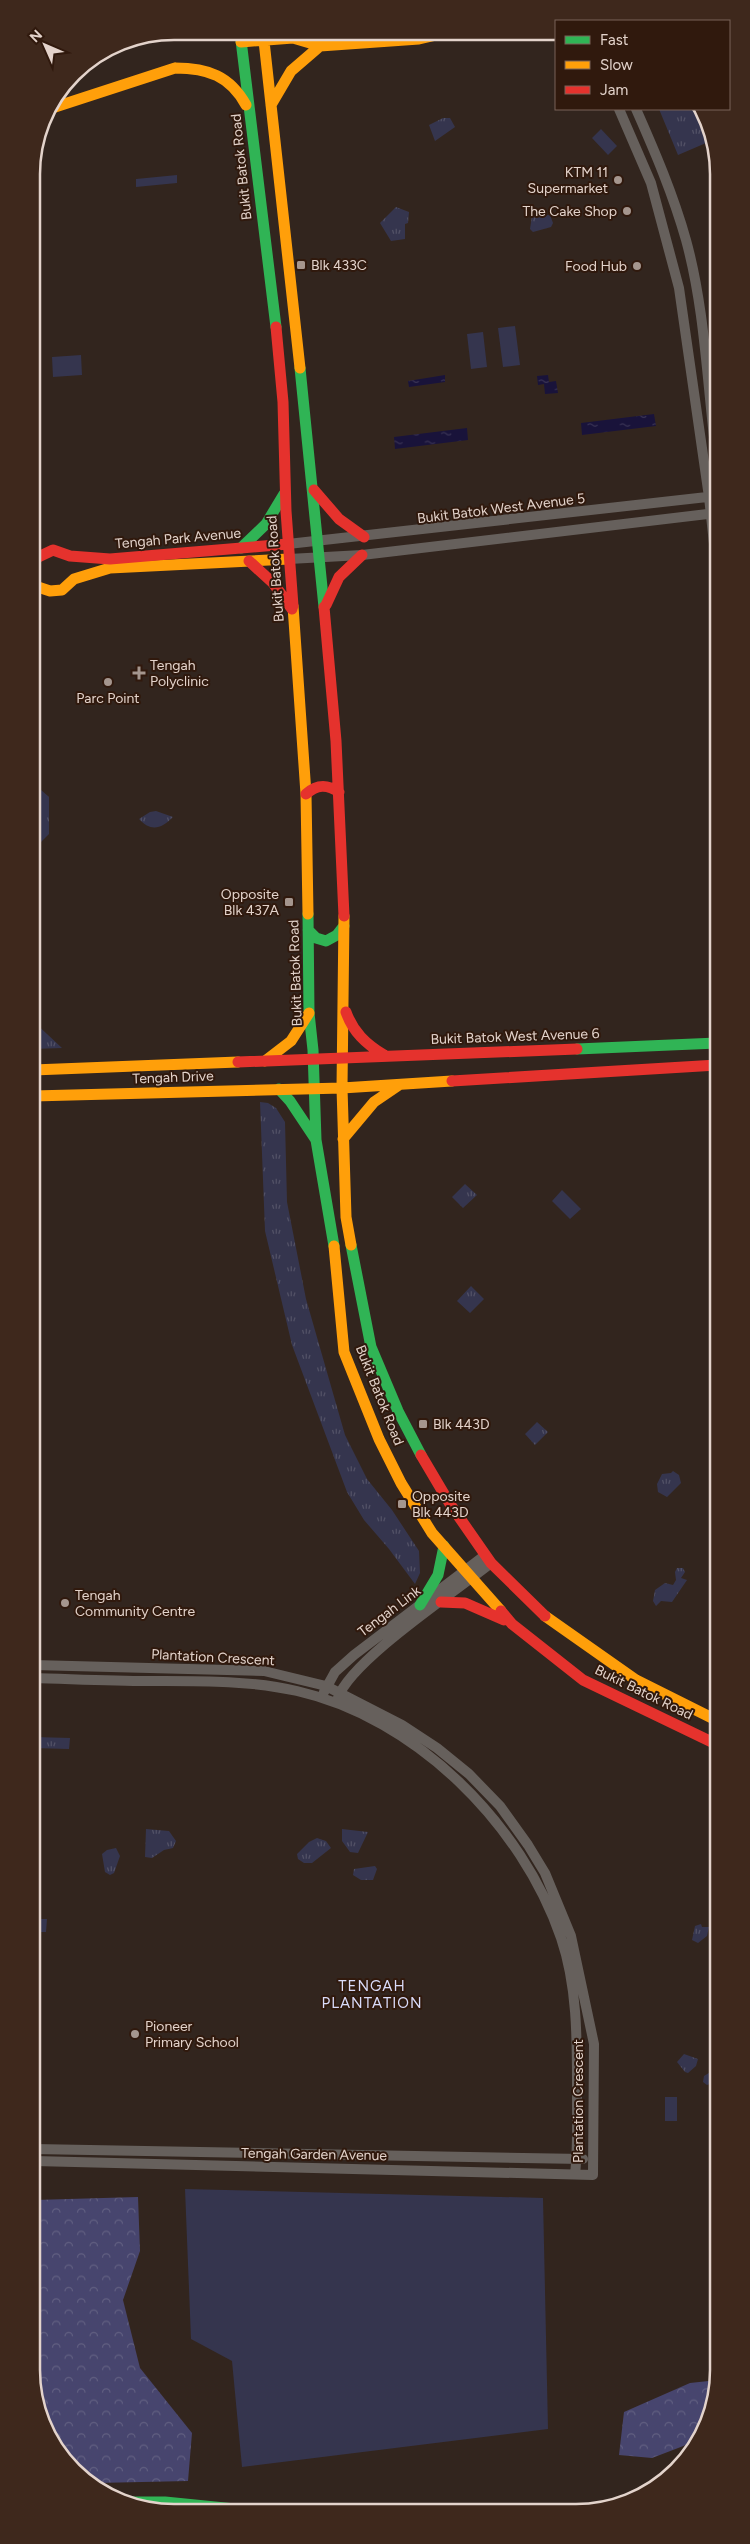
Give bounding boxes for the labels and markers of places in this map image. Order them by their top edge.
place label: KTM 11 Supermarket [528,164,608,197]
marker: KTM 11 Supermarket [612,174,624,186]
place label: The Cake Shop [523,203,617,220]
marker: The Cake Shop [621,205,633,217]
place label: Blk 433C [311,257,367,274]
place label: Food Hub [565,258,627,275]
marker: Blk 433C [295,259,307,271]
marker: Food Hub [631,260,643,272]
place label: Tengah Polyclinic [150,657,209,690]
marker: Tengah Polyclinic [132,666,146,680]
marker: Parc Point [102,676,114,688]
place label: Parc Point [76,690,140,707]
place label: Opposite Blk 437A [221,886,280,919]
marker: Opposite Blk 437A [283,896,295,908]
place label: Blk 443D [433,1416,490,1433]
marker: Blk 443D [417,1418,429,1430]
place label: Opposite Blk 443D [412,1488,471,1521]
marker: Opposite Blk 443D [396,1498,408,1510]
place label: Tengah Community Centre [75,1587,196,1620]
marker: Tengah Community Centre [59,1597,71,1609]
place label: Pioneer Primary School [145,2018,239,2051]
marker: Pioneer Primary School [129,2028,141,2040]

